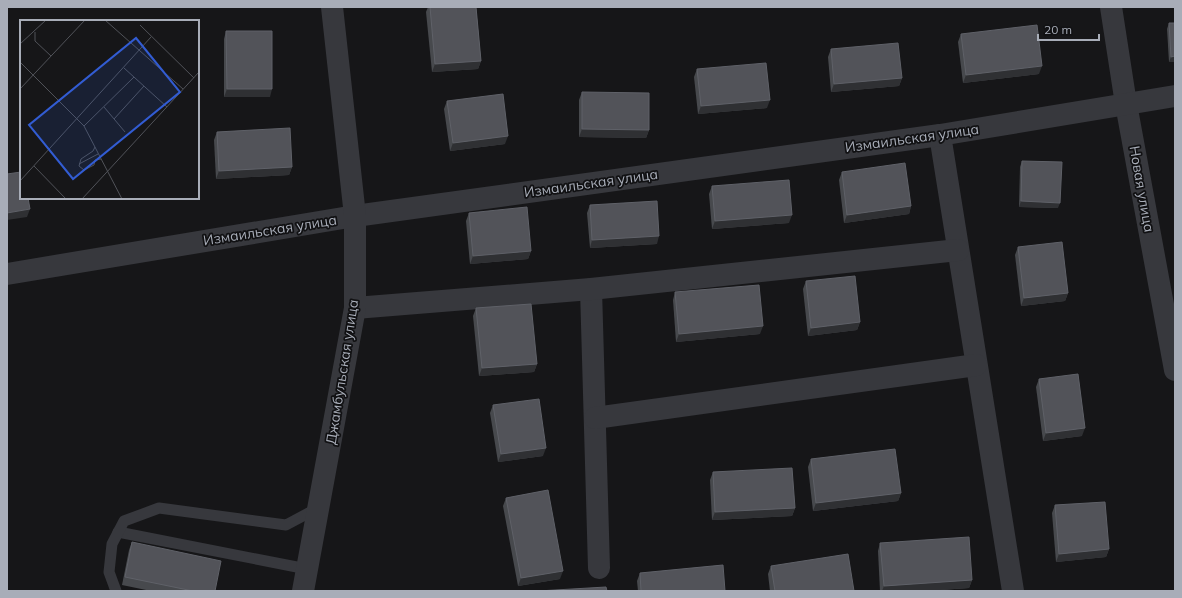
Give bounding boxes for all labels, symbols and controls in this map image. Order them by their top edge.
scale bar [1038,16,1099,42]
inset map [20,20,199,199]
text: 20 m [1044,22,1072,37]
street label: Измаильская улица [844,120,980,156]
street label: Новая улица [1126,144,1158,234]
street label: Измаильская улица [523,165,659,201]
street label: Измаильская улица [202,211,338,249]
street label: Джамбульская улица [322,298,362,446]

